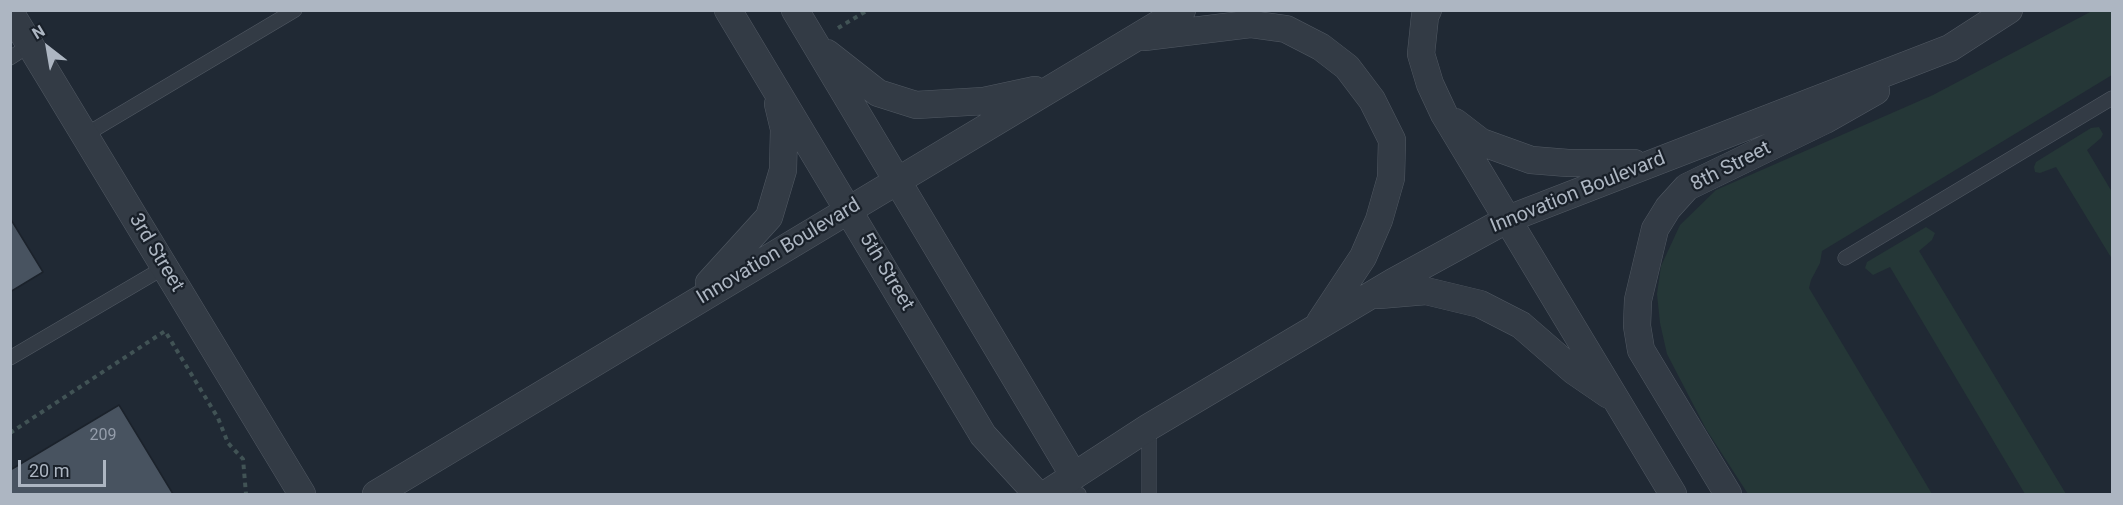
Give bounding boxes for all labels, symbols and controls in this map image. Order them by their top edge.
north arrow [18,18,78,78]
text: N [29,21,48,43]
street label: 8th Street [1687,137,1775,197]
street label: Innovation Boulevard [1487,147,1669,239]
street label: Innovation Boulevard [693,194,865,310]
street label: 3rd Street [123,210,189,296]
street label: 5th Street [853,229,919,315]
house number: 209 [90,426,116,446]
scale bar [21,448,110,486]
text: 20 m [29,460,69,481]

